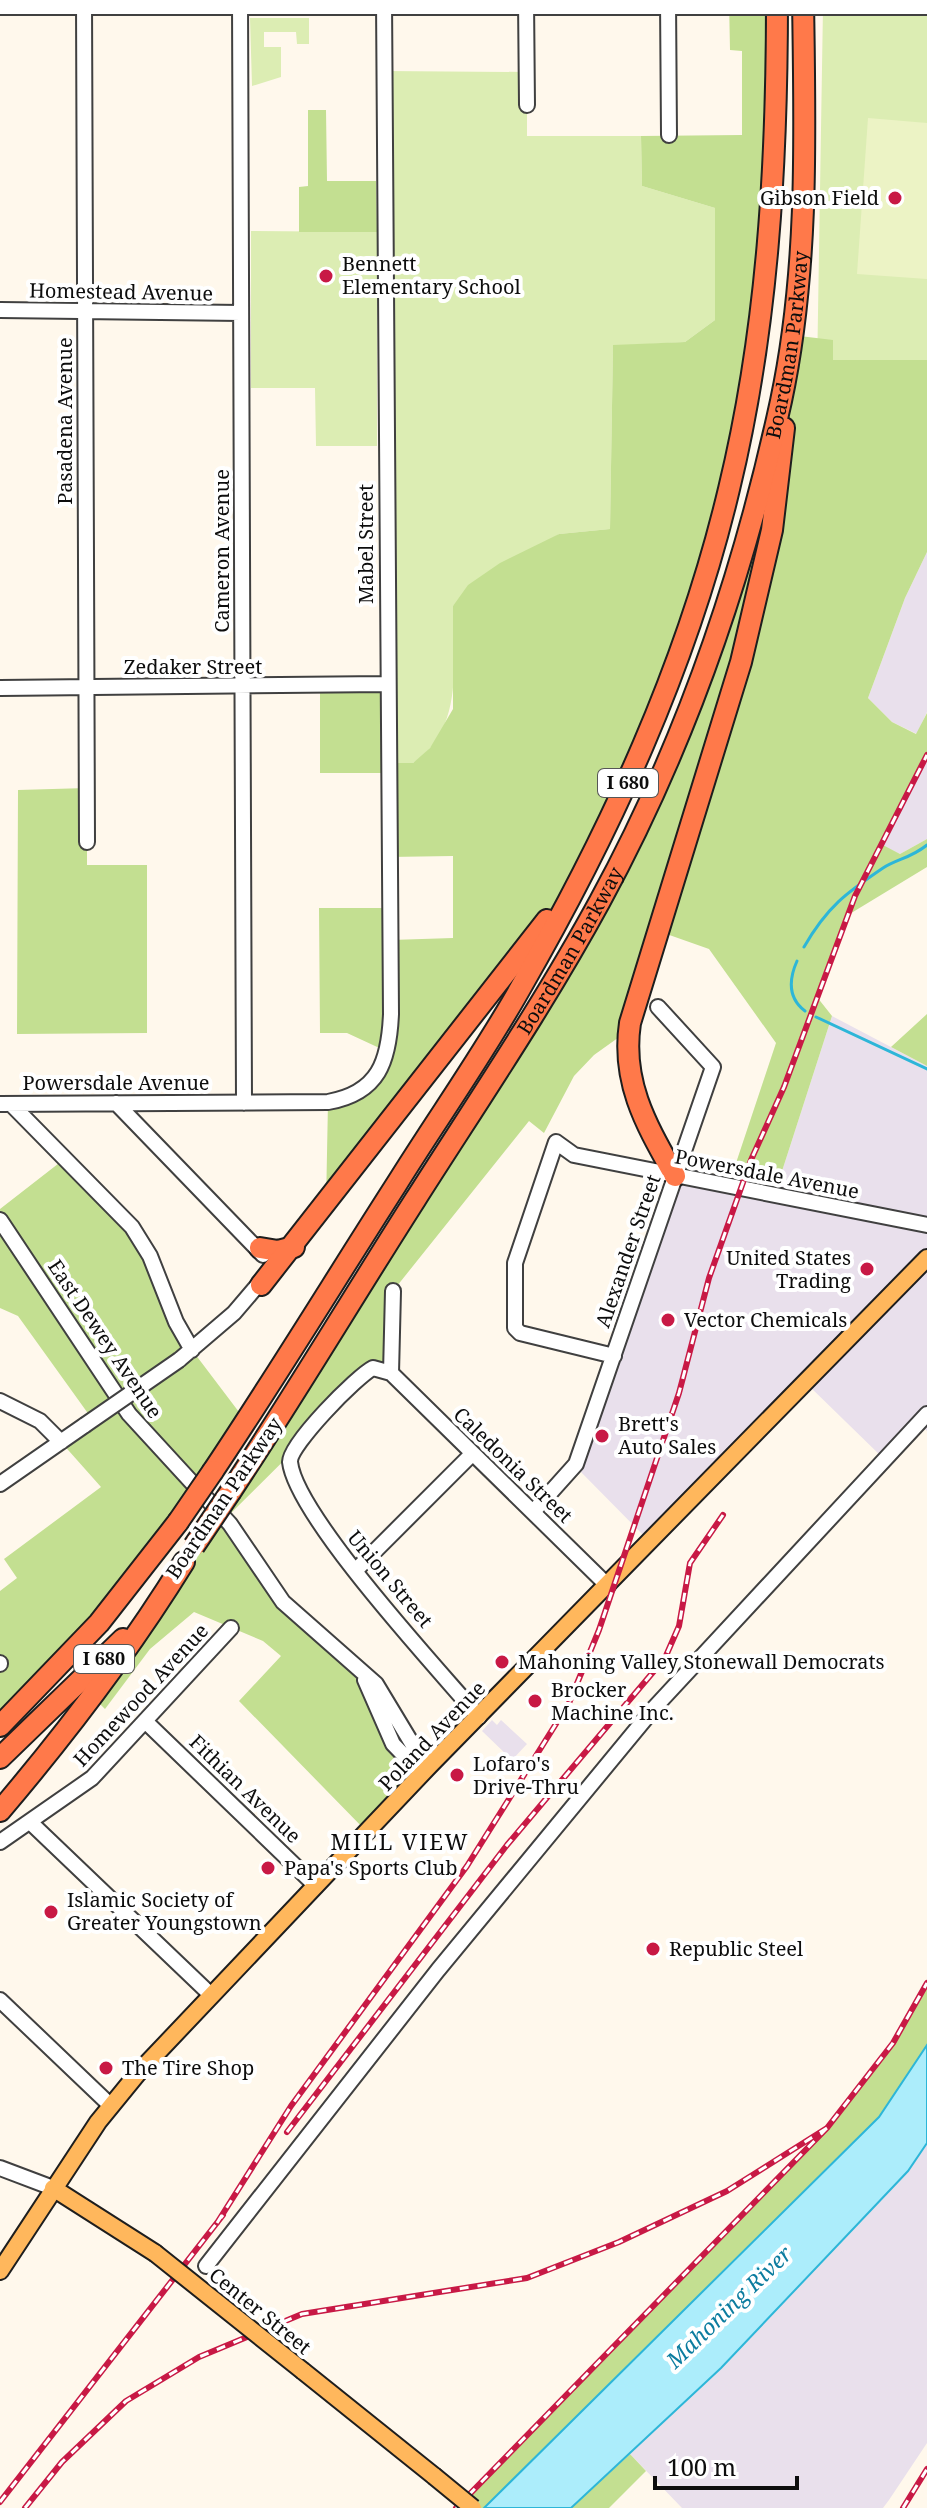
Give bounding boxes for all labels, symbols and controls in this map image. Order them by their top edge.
place label: Gibson Field [760,184,879,211]
marker: Gibson Field [886,189,904,207]
street label: Boardman Parkway [759,249,814,441]
place label: Bennett Elementary School [342,250,521,300]
marker: Bennett Elementary School [317,267,335,285]
street label: Homestead Avenue [29,276,213,307]
street label: Pasadena Avenue [51,337,78,505]
street label: Cameron Avenue [208,469,235,633]
street label: Mabel Street [352,484,379,604]
street label: Zedaker Street [124,653,262,680]
road number: I 680 [598,769,658,797]
street label: Boardman Parkway [510,861,629,1040]
street label: Powersdale Avenue [22,1069,210,1096]
street label: Powersdale Avenue [673,1142,862,1205]
street label: Alexander Street [589,1171,666,1331]
place label: United States Trading [726,1244,851,1294]
street label: East Dewey Avenue [42,1254,169,1423]
marker: United States Trading [858,1260,876,1278]
place label: Vector Chemicals [684,1306,847,1333]
marker: Vector Chemicals [659,1311,677,1329]
street label: Caledonia Street [448,1401,579,1528]
place label: Brett's Auto Sales [618,1410,716,1460]
street label: Boardman Parkway [159,1411,288,1584]
marker: Brett's Auto Sales [593,1427,611,1445]
street label: Union Street [342,1524,439,1633]
street label: Homewood Avenue [67,1617,214,1772]
road number: I 680 [74,1645,134,1673]
place label: Mahoning Valley Stonewall Democrats [518,1648,885,1675]
marker: Mahoning Valley Stonewall Democrats [493,1653,511,1671]
street label: Poland Avenue [372,1675,491,1796]
place label: Brocker Machine Inc. [551,1676,674,1726]
marker: Brocker Machine Inc. [526,1692,544,1710]
street label: Fithian Avenue [184,1729,307,1849]
place label: Lofaro's Drive-Thru [473,1750,579,1800]
marker: Lofaro's Drive-Thru [448,1766,466,1784]
district label: MILL VIEW [330,1826,470,1856]
place label: Papa's Sports Club [284,1854,458,1881]
marker: Papa's Sports Club [259,1859,277,1877]
place label: Islamic Society of Greater Youngstown [67,1886,262,1936]
marker: Islamic Society of Greater Youngstown [42,1903,60,1921]
place label: Republic Steel [669,1935,803,1962]
marker: Republic Steel [644,1940,662,1958]
place label: The Tire Shop [122,2054,254,2081]
marker: The Tire Shop [97,2059,115,2077]
water label: Mahoning River [658,2238,798,2375]
street label: Center Street [204,2261,317,2360]
scale bar [655,2440,797,2490]
text: 100 m [667,2450,736,2483]

